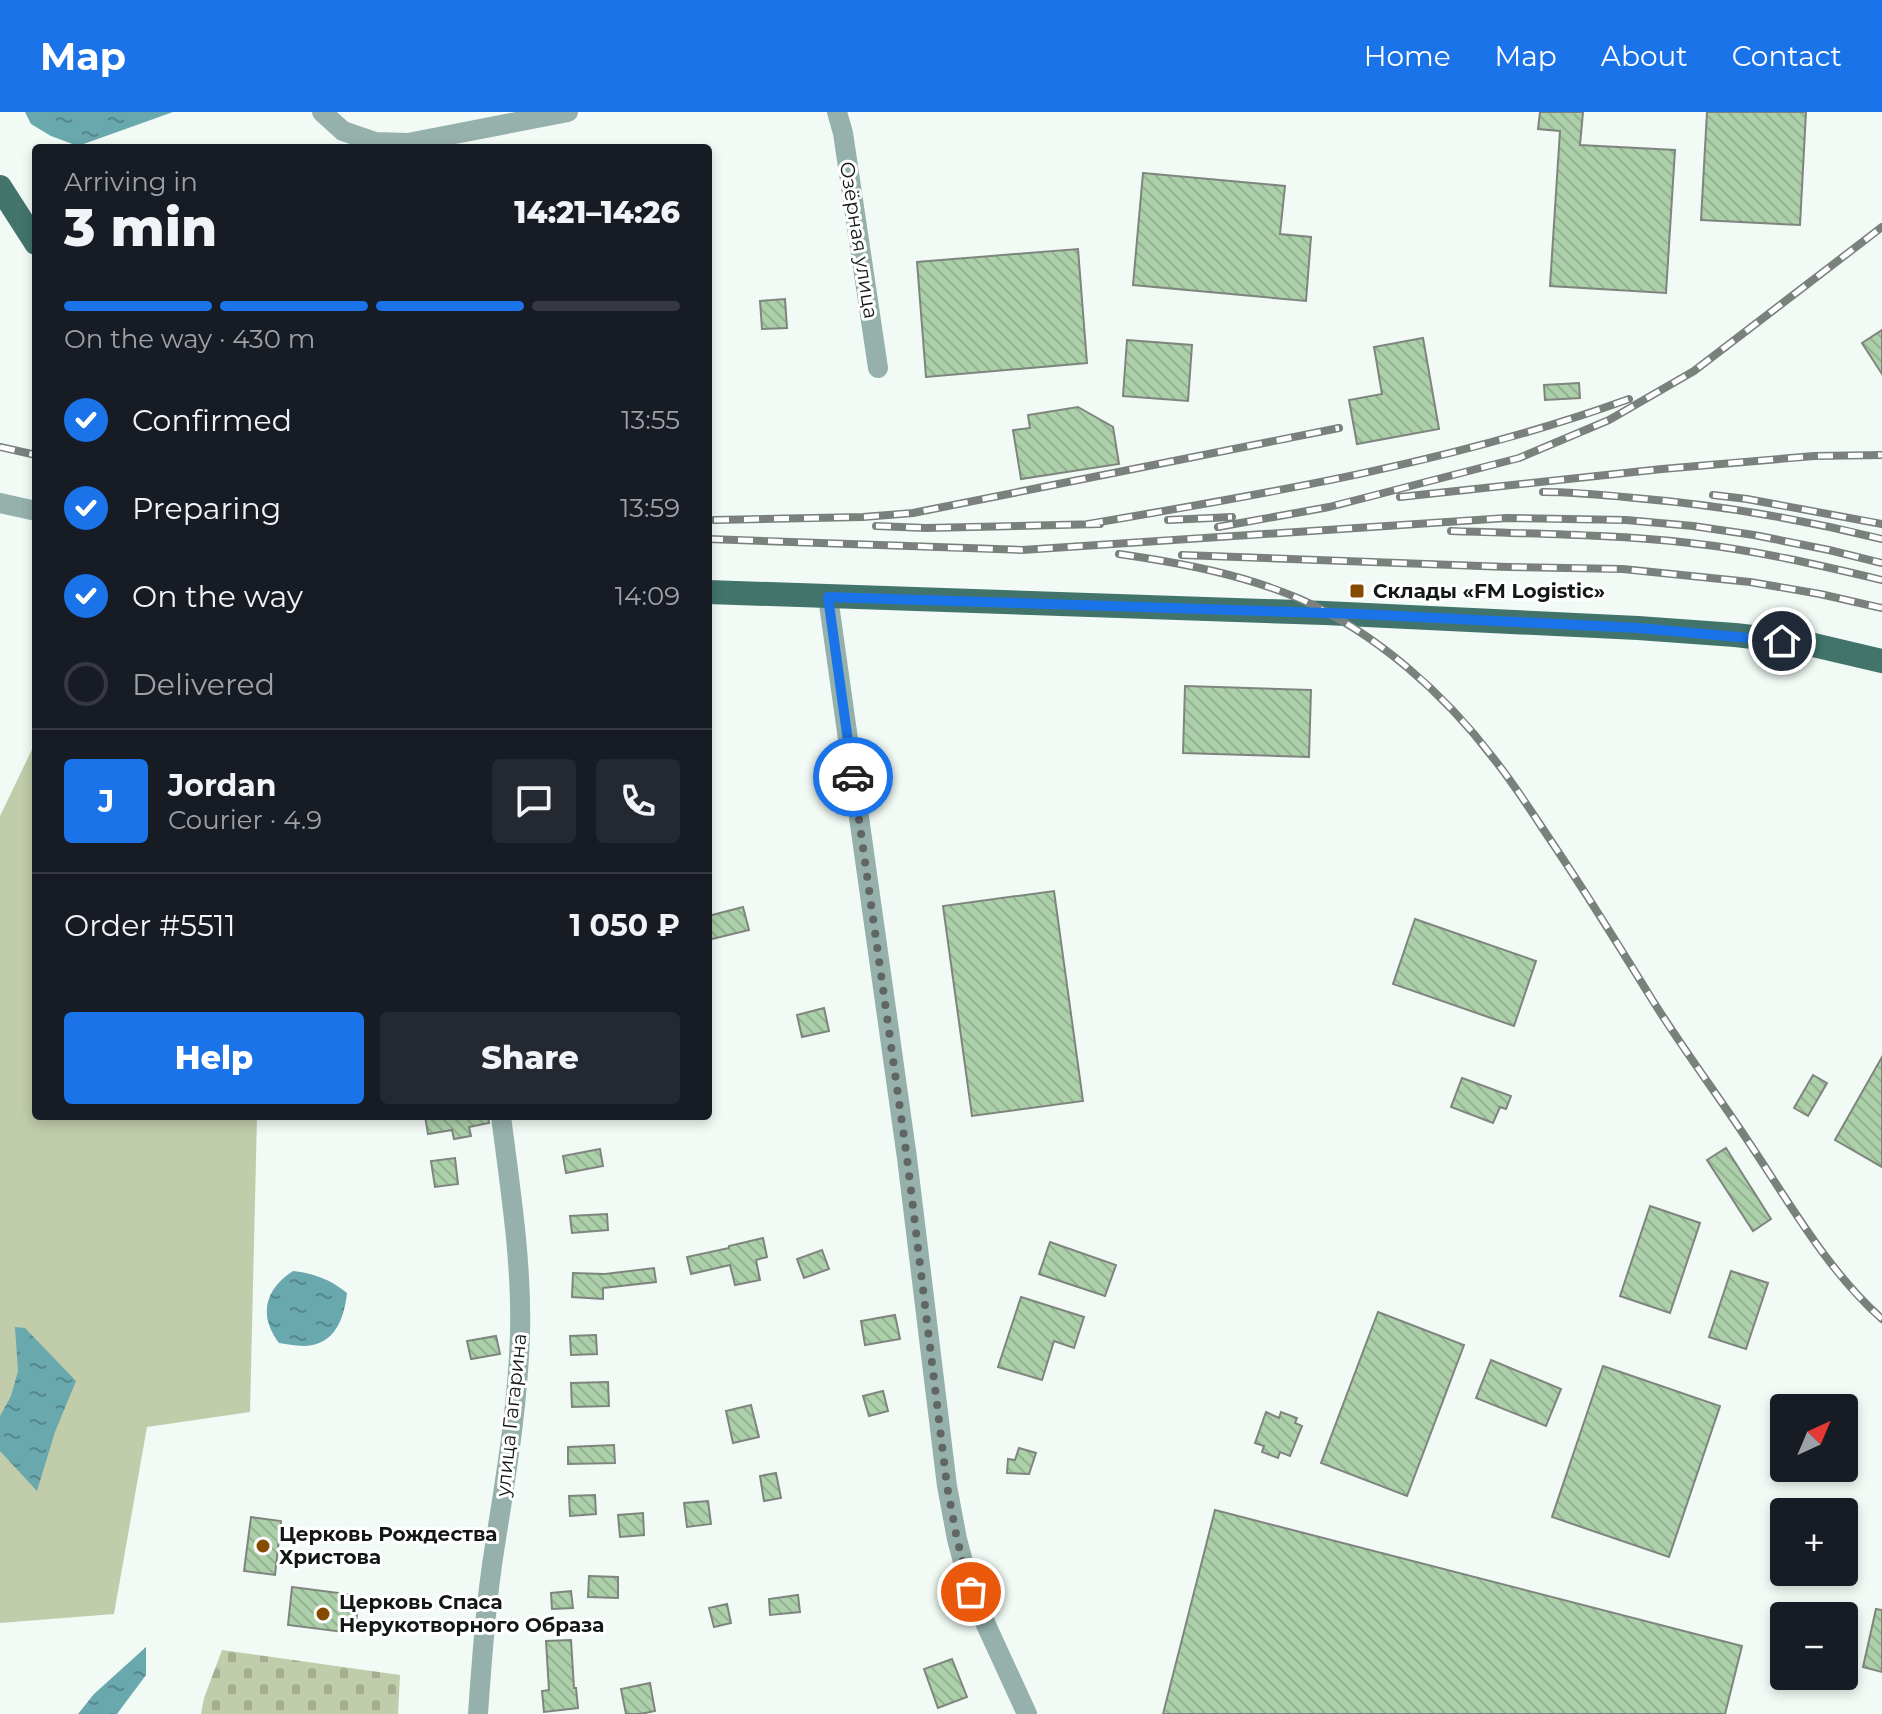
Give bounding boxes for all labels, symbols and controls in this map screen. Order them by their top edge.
text: Map [40,33,126,80]
text: Home [1364,39,1451,73]
text: Map [1495,39,1557,73]
text: About [1601,39,1688,73]
text: Contact [1732,39,1842,73]
street label: Озёрная улица [835,160,883,320]
text: Arriving in [64,166,198,198]
text: 14:21–14:26 [514,194,680,231]
text: 3 min [64,196,217,259]
text: On the way · 430 m [64,323,315,355]
icon: check [64,398,108,442]
text: Confirmed [132,402,292,439]
text: 13:55 [621,404,680,436]
icon: check [64,486,108,530]
text: Preparing [132,490,281,527]
text: 13:59 [620,492,680,524]
icon: check [64,574,108,618]
text: On the way [132,578,303,615]
place label: Склады «FM Logistic» [1373,579,1605,603]
text: 14:09 [615,580,680,612]
marker: Склады «FM Logistic» [1348,582,1366,600]
pin [1748,607,1816,675]
icon: home [1760,619,1804,663]
text: Delivered [132,666,275,703]
courier [813,737,893,817]
icon: car [831,755,875,799]
button: chat [492,759,576,843]
button: phone [596,759,680,843]
text: Jordan [168,767,277,804]
text: J [98,783,114,820]
text: Courier · 4.9 [168,804,322,836]
text: Order #5511 [64,907,236,944]
text: 1 050 ₽ [569,907,680,944]
button: Help [64,1012,364,1104]
button: Share [380,1012,680,1104]
street label: улица Гагарина [490,1332,532,1499]
north arrow [1770,1394,1858,1482]
map controls [1770,1394,1858,1690]
button: + [1770,1498,1858,1586]
place label: Церковь Рождества Христова [279,1522,497,1569]
marker: Церковь Рождества Христова [254,1537,272,1555]
pin [937,1558,1005,1626]
icon: bag [949,1570,993,1614]
place label: Церковь Спаса Нерукотворного Образа [339,1590,604,1637]
button: − [1770,1602,1858,1690]
marker: Церковь Спаса Нерукотворного Образа [314,1605,332,1623]

